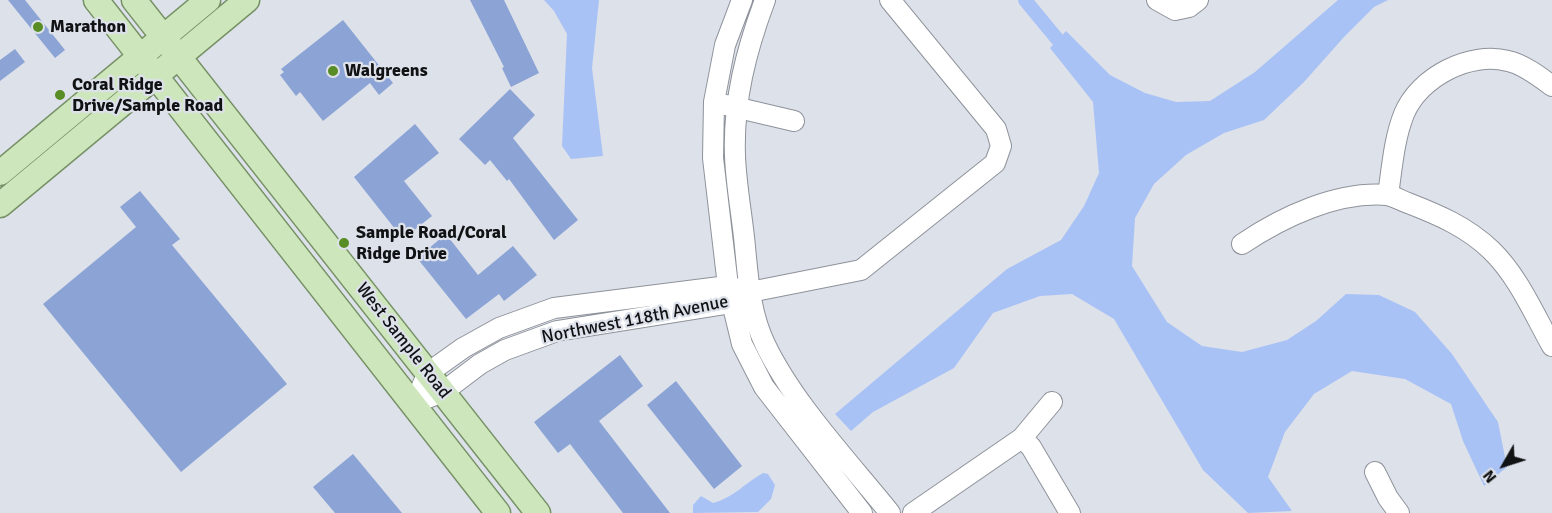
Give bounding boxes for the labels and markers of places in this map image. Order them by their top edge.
place label: Marathon [50,16,126,38]
marker: Marathon [31,20,45,34]
place label: Walgreens [345,60,428,82]
marker: Walgreens [326,64,340,78]
place label: Coral Ridge Drive/Sample Road [72,74,223,116]
marker: Coral Ridge Drive/Sample Road [53,88,67,102]
place label: Sample Road/Coral Ridge Drive [356,222,507,264]
marker: Sample Road/Coral Ridge Drive [337,236,351,250]

